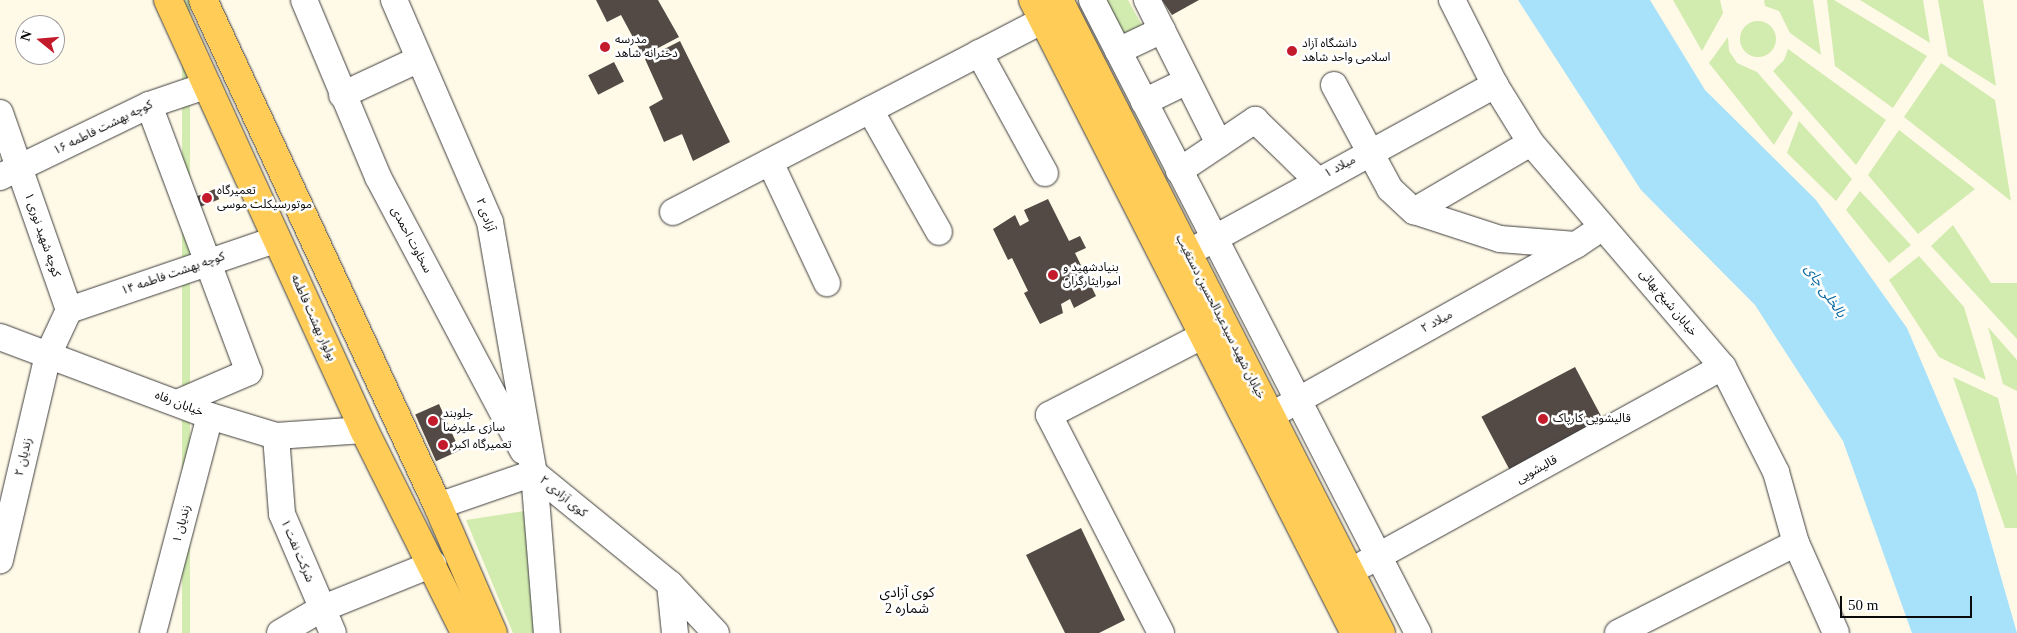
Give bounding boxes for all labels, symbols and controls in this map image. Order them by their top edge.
north arrow [15,15,65,65]
text: N [17,29,35,43]
place label: مدرسه دخترانه شاهد [615,33,678,61]
place label: دانشگاه آزاد اسلامی واحد شاهد [1302,37,1390,65]
marker: مدرسه دخترانه شاهد [599,41,611,53]
marker: دانشگاه آزاد اسلامی واحد شاهد [1286,45,1298,57]
street label: کوچه بهشت فاطمه ۱۶ [51,98,155,158]
street label: میلاد ۱ [1322,153,1358,181]
place label: تعمیرگاه موتورسیکلت موسی [217,184,312,212]
street label: کوچه شهید نوری ۱ [21,191,63,279]
marker: تعمیرگاه موتورسیکلت موسی [201,192,213,204]
street label: آزادی ۲ [472,196,498,234]
street label: سخاوت احمدی [387,204,435,276]
street label: خیابان شهید سیدعبدالحسین دستغیب [1172,232,1268,402]
street label: کوچه بهشت فاطمه ۱۴ [119,250,227,298]
place label: بنیادشهید و امورایثارگران [1063,261,1121,289]
water label: بالخلی چای [1801,261,1849,321]
street label: خیابان شیخ بهائی [1636,267,1700,339]
marker: بنیادشهید و امورایثارگران [1047,269,1059,281]
street label: بولوار بهشت فاطمه [287,272,339,364]
street label: میلاد ۲ [1419,308,1455,336]
street label: خیابان رفاه [153,388,205,420]
place label: جلوبند سازی علیرضا [443,407,505,435]
place label: قالیشویی کارپاک [1553,412,1631,426]
marker: قالیشویی کارپاک [1537,413,1549,425]
marker: جلوبند سازی علیرضا [427,415,439,427]
street label: زندیان ۲ [13,436,35,478]
place label: تعمیرگاه اکبر [453,438,511,452]
marker: تعمیرگاه اکبر [437,439,449,451]
street label: قالیشویی [1514,453,1560,487]
street label: کوی آزادی ۲ [536,473,590,521]
street label: زندیان ۱ [170,503,194,545]
street label: شرکت نفت ۱ [277,517,317,585]
district label: کوی آزادی شماره 2 [879,585,935,618]
scale bar [1842,586,1974,618]
text: 50 m [1848,597,1878,613]

